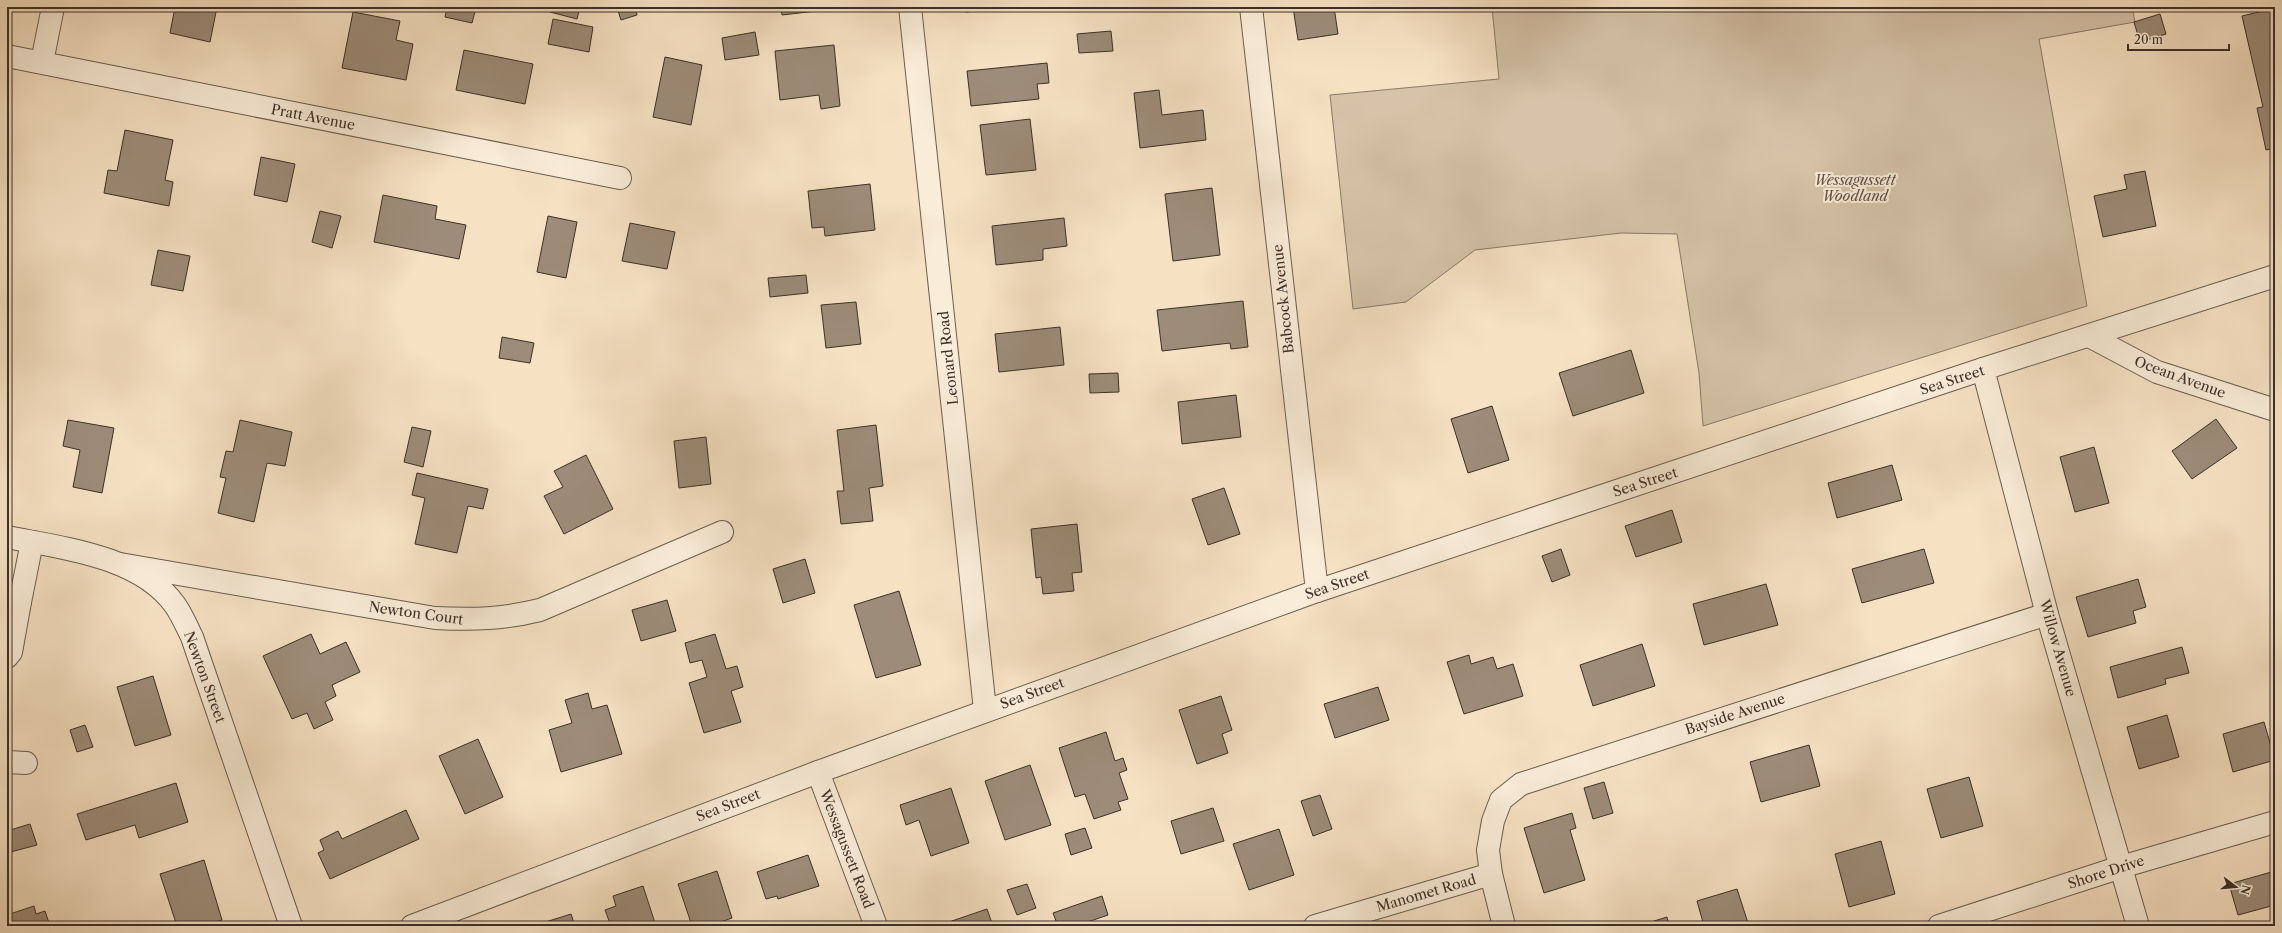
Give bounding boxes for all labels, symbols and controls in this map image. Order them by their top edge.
scale bar [2128,26,2229,52]
text: 20 m [2134,32,2163,47]
street label: Pratt Avenue [269,100,357,134]
park label: Wessagussett Woodland [1814,171,1897,205]
street label: Babcock Avenue [1268,243,1298,354]
street label: Leonard Road [934,310,962,406]
street label: Ocean Avenue [2132,352,2228,402]
street label: Sea Street [1917,361,1987,399]
street label: Sea Street [1610,463,1680,501]
street label: Sea Street [1302,565,1372,603]
street label: Willow Avenue [2035,596,2080,699]
street label: Newton Court [368,597,464,629]
street label: Newton Street [180,629,230,725]
street label: Sea Street [998,673,1067,713]
street label: Bayside Avenue [1683,689,1787,739]
street label: Sea Street [694,785,762,825]
street label: Wessagussett Road [816,786,878,911]
street label: Shore Drive [2065,851,2147,893]
north arrow [2216,867,2256,907]
street label: Manomet Road [1374,870,1478,916]
text: N [2237,883,2254,897]

